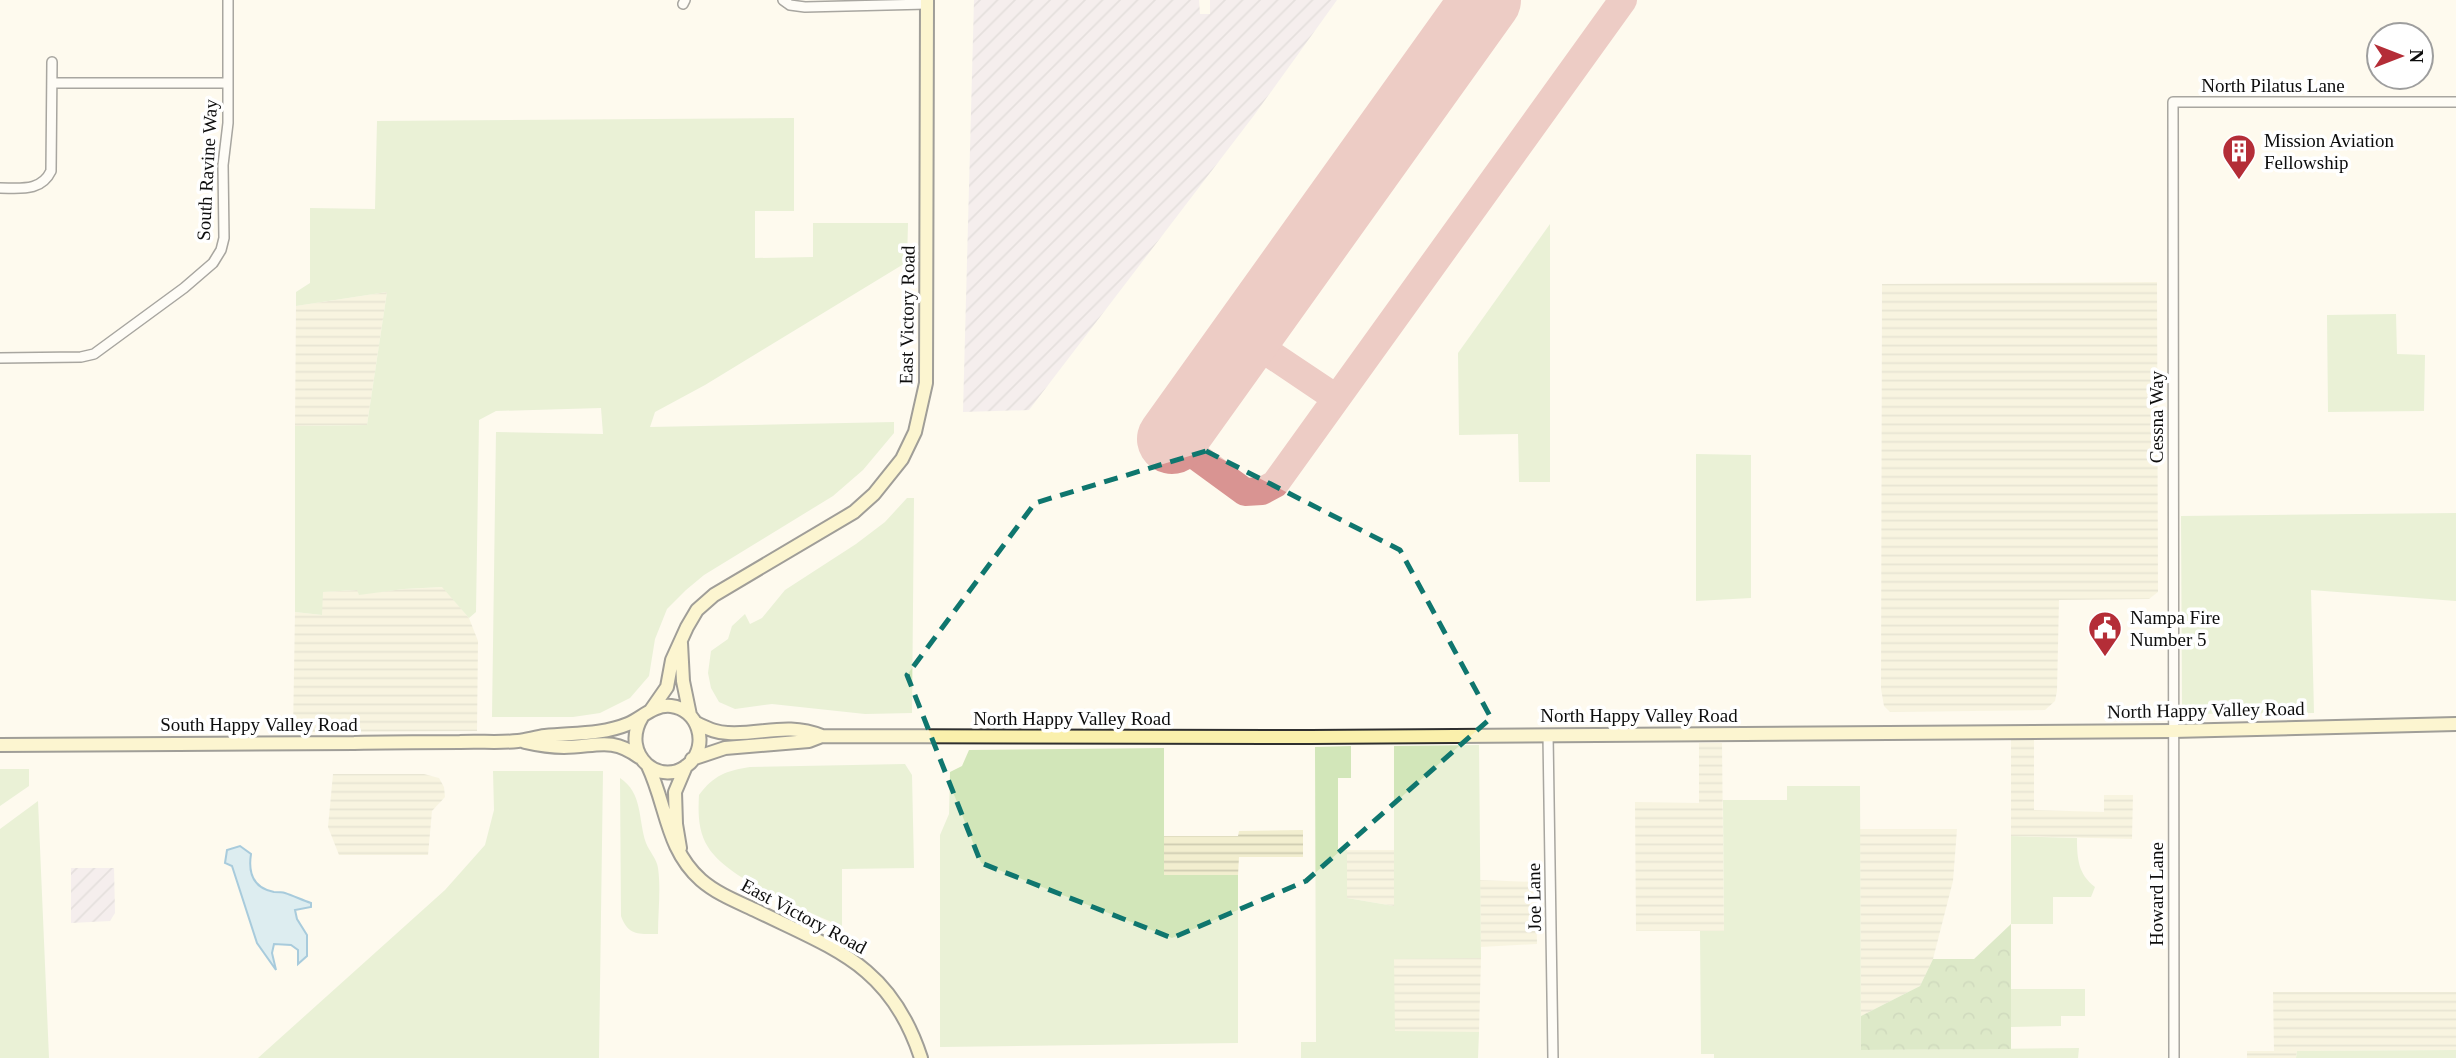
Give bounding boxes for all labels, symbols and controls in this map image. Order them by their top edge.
north arrow [2365,21,2435,91]
text: N [2406,49,2427,63]
street label: North Pilatus Lane [2201,75,2345,96]
street label: South Ravine Way [193,98,221,241]
place label: Mission Aviation Fellowship [2264,130,2395,173]
building icon: Mission Aviation Fellowship [2220,132,2258,181]
street label: East Victory Road [895,245,919,385]
street label: Cessna Way [2146,370,2167,463]
place label: Nampa Fire Number 5 [2130,607,2220,650]
public building icon: Nampa Fire Number 5 [2086,609,2124,658]
street label: North Happy Valley Road [2107,698,2305,722]
street label: North Happy Valley Road [1540,705,1738,726]
street label: North Happy Valley Road [973,708,1171,729]
street label: South Happy Valley Road [160,714,358,735]
street label: Howard Lane [2146,842,2167,946]
street label: Joe Lane [1523,863,1545,931]
street label: East Victory Road [738,874,871,958]

